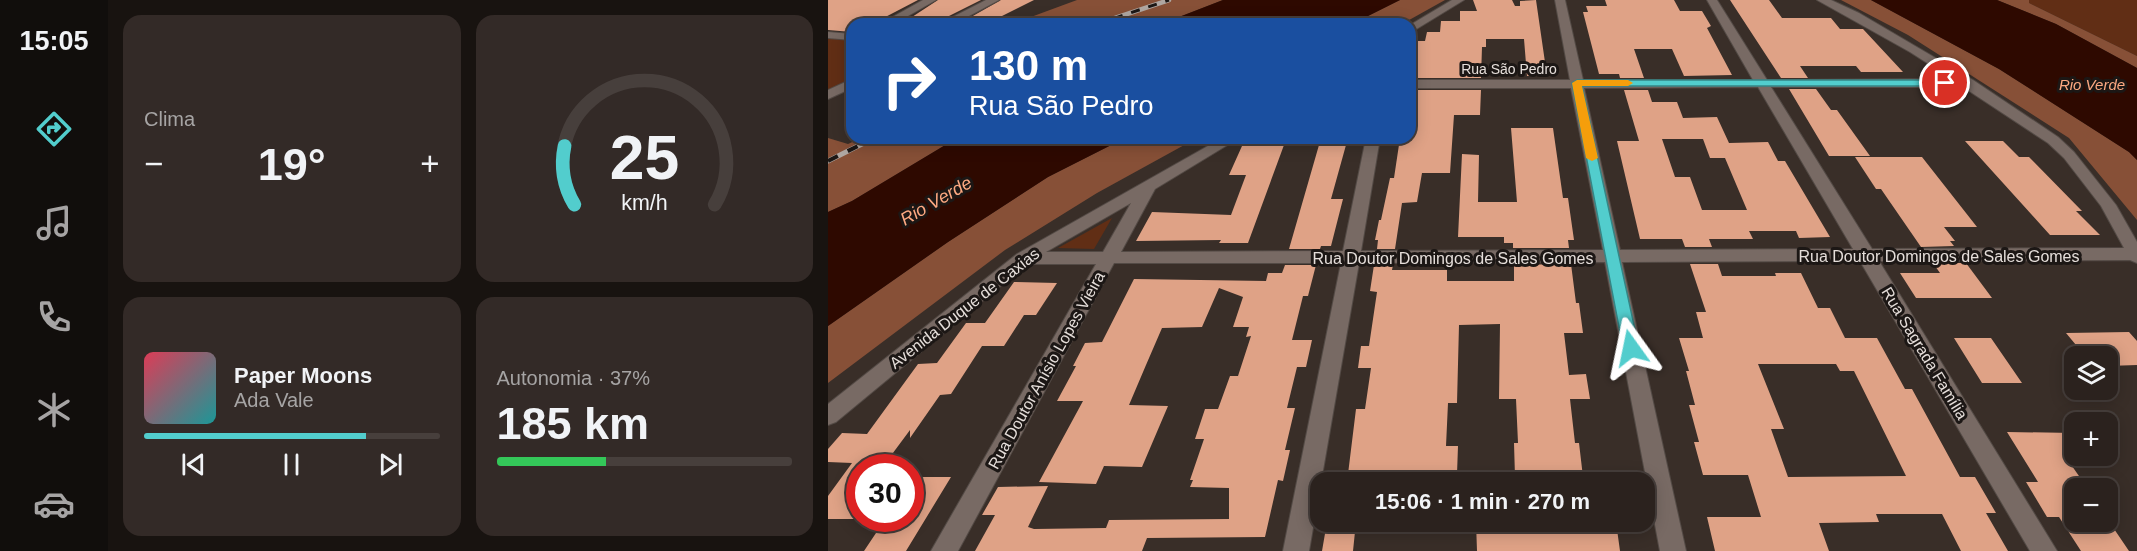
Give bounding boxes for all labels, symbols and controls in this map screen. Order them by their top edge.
text: 15:05 [19,26,89,56]
icon: right [870,42,948,120]
text: 130 m [969,42,1088,89]
pin [1919,57,1970,108]
street label: Rua São Pedro [1461,61,1557,77]
icon: arrive [1928,66,1961,99]
water label: Rio Verde [2059,76,2125,93]
text: Rua São Pedro [969,91,1154,121]
icon: directions [33,108,75,150]
text: Clima [144,108,195,130]
text: 25 [610,123,679,192]
text: 19° [258,139,326,190]
text: − [144,145,163,182]
text: + [420,145,440,182]
water label: Rio Verde [897,172,975,230]
text: km/h [621,192,667,216]
icon: music [33,202,75,244]
street label: Avenida Duque de Caxias [886,245,1042,372]
street label: Rua Doutor Domingos de Sales Gomes [1798,248,2080,265]
street label: Rua Doutor Domingos de Sales Gomes [1312,250,1594,267]
street label: Rua Doutor Anísio Lopes Vieira [985,269,1108,472]
street label: Rua Sagrada Família [1878,284,1971,423]
icon: phone [33,296,75,338]
position arrow [1599,316,1663,380]
map controls [2064,346,2118,532]
button: layers [2064,346,2118,400]
text: Paper Moons [234,363,372,388]
text: Autonomia · 37% [497,367,650,389]
icon: climate [33,389,75,431]
text: Ada Vale [234,389,314,411]
text: 185 km [497,398,649,449]
button: + [2064,412,2118,466]
icon: previous [177,448,210,481]
icon: pause [275,448,308,481]
icon: next [374,448,407,481]
speed limit sign: 30 [846,454,924,532]
button: − [2064,478,2118,532]
icon: car [33,483,75,525]
text: 15:06 · 1 min · 270 m [1375,489,1590,514]

